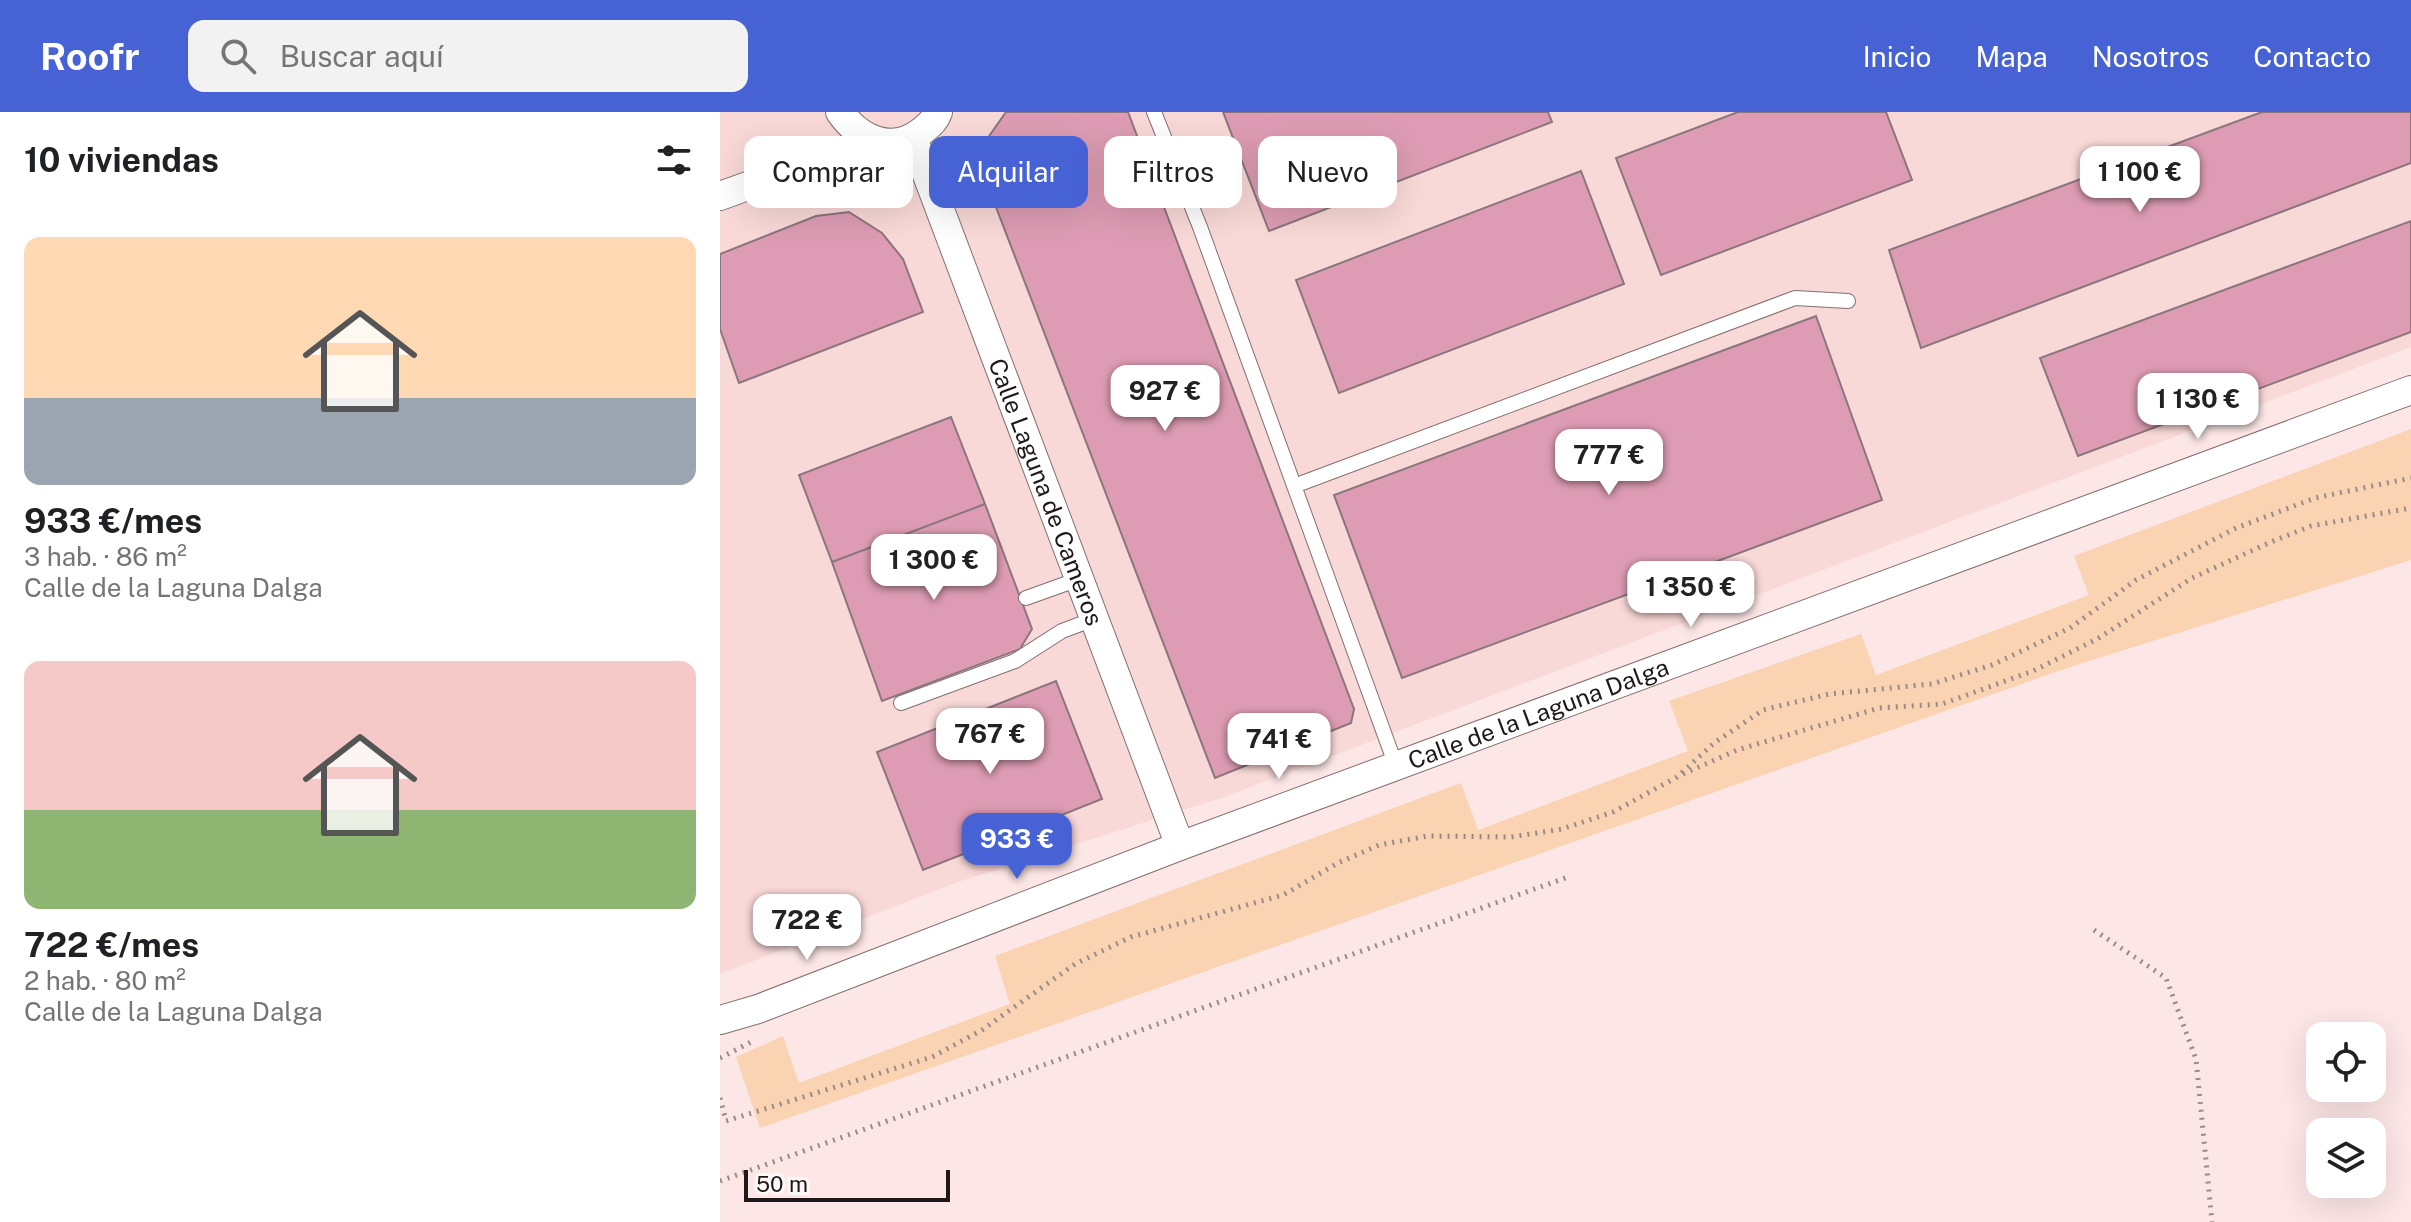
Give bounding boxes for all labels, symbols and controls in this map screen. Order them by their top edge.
search box [188,20,748,92]
text: Roofr [40,34,140,79]
icon: search [216,34,260,78]
text: Buscar aquí [280,38,443,74]
text: Inicio [1863,40,1931,73]
text: Mapa [1975,40,2048,73]
text: Nosotros [2092,40,2209,73]
text: Contacto [2253,40,2371,73]
chip: Comprar [744,136,913,208]
chip: Alquilar [929,136,1088,208]
chip: Filtros [1104,136,1242,208]
chip: Nuevo [1258,136,1397,208]
icon: filters [652,138,696,182]
text: 10 viviendas [24,140,219,180]
pin: 1 100 € [2066,146,2214,214]
text: 1 100 € [2098,156,2182,187]
icon: home [288,289,432,433]
street label: Calle Laguna de Cameros [983,354,1109,629]
pin: 927 € [1109,365,1221,433]
pin: 1 130 € [2124,373,2272,441]
text: 927 € [1129,375,1201,406]
text: 1 130 € [2156,383,2240,414]
pin: 777 € [1553,429,1665,497]
text: 777 € [1573,439,1645,470]
text: 933 €/mes [24,501,202,541]
pin: 1 300 € [860,534,1008,602]
text: 3 hab. · 86 m² [24,541,187,572]
text: 1 300 € [889,544,979,575]
pin: 1 350 € [1617,561,1765,629]
text: 1 350 € [1645,571,1737,602]
text: Calle de la Laguna Dalga [24,572,323,603]
street label: Calle de la Laguna Dalga [1404,652,1672,774]
pin: 767 € [934,708,1046,776]
icon: home [288,713,432,857]
pin: 741 € [1223,713,1335,781]
text: 767 € [954,718,1026,749]
text: 741 € [1246,723,1312,754]
pin: 933 € [961,813,1073,881]
text: 933 € [980,823,1054,854]
pin: 722 € [751,894,863,962]
text: 722 € [771,904,843,935]
text: 722 €/mes [24,925,199,965]
text: 2 hab. · 80 m² [24,965,186,996]
text: Calle de la Laguna Dalga [24,996,323,1027]
map controls [2306,1022,2386,1198]
button: locate [2306,1022,2386,1102]
button: layers [2306,1118,2386,1198]
scale bar [744,1166,950,1202]
text: 50 m [756,1171,808,1197]

